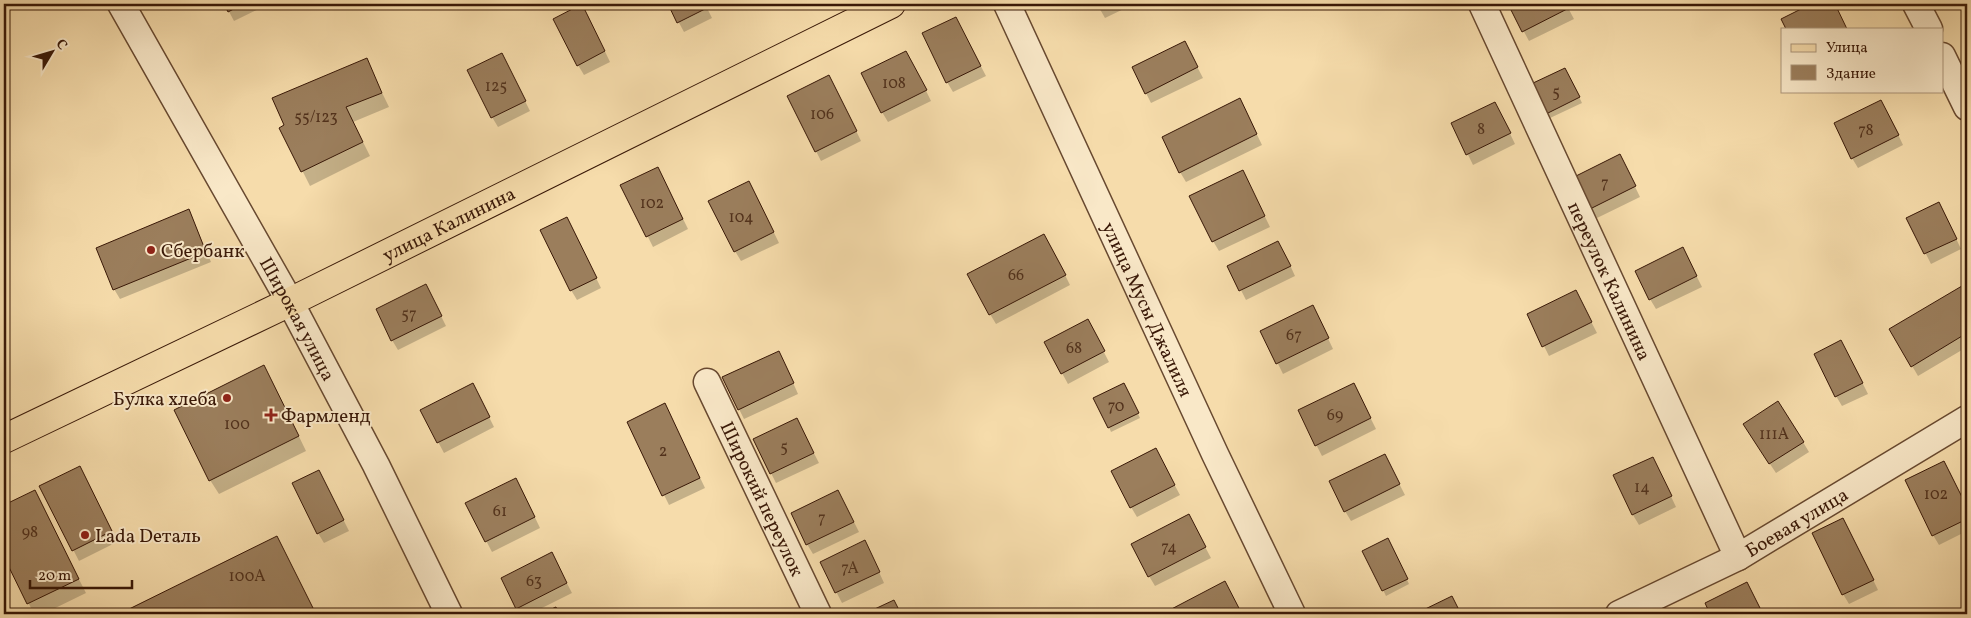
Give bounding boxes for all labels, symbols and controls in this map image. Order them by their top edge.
north arrow [28,28,78,78]
legend [1781,28,1944,92]
text: С [51,36,71,54]
text: Улица [1826,38,1868,59]
text: Здание [1826,64,1876,85]
house number: 108 [882,73,906,95]
house number: 125 [485,76,507,98]
house number: 5 [1552,82,1560,104]
house number: 106 [810,104,834,126]
house number: 55/123 [294,107,338,129]
house number: 8 [1477,119,1485,141]
house number: 78 [1858,120,1874,142]
house number: 7 [1601,173,1609,195]
street label: улица Калинина [379,181,520,269]
house number: 102 [640,193,664,215]
street label: переулок Калинина [1560,198,1656,365]
house number: 104 [729,207,753,229]
street label: улица Мусы Джалиля [1095,218,1198,402]
place label: Сбербанк [161,239,245,265]
marker: Сбербанк [145,244,157,256]
street label: Широкая улица [252,253,340,386]
house number: 66 [1008,265,1024,287]
house number: 57 [401,304,417,326]
house number: 67 [1286,325,1302,347]
house number: 68 [1066,338,1082,360]
place label: Булка хлеба [113,387,217,413]
marker: Булка хлеба [221,392,233,404]
house number: 70 [1108,396,1124,418]
place label: Фармленд [281,404,371,430]
house number: 69 [1327,405,1343,427]
marker: Фармленд [265,409,277,421]
house number: 100 [224,414,250,436]
street label: Широкий переулок [713,417,809,581]
house number: 111А [1759,424,1789,446]
house number: 5 [780,437,788,459]
house number: 2 [659,441,667,463]
house number: 14 [1634,477,1650,499]
street label: Боевая улица [1741,483,1854,565]
house number: 102 [1924,484,1948,506]
house number: 61 [493,501,507,523]
house number: 7 [818,508,826,530]
house number: 98 [22,522,38,544]
place label: Lada Dеталь [95,524,201,550]
marker: Lada Dеталь [79,529,91,541]
house number: 74 [1161,537,1177,559]
scale bar [30,558,132,590]
house number: 7А [841,558,859,580]
text: 20 m [38,566,71,587]
house number: 100А [228,566,266,588]
house number: 63 [526,571,542,593]

